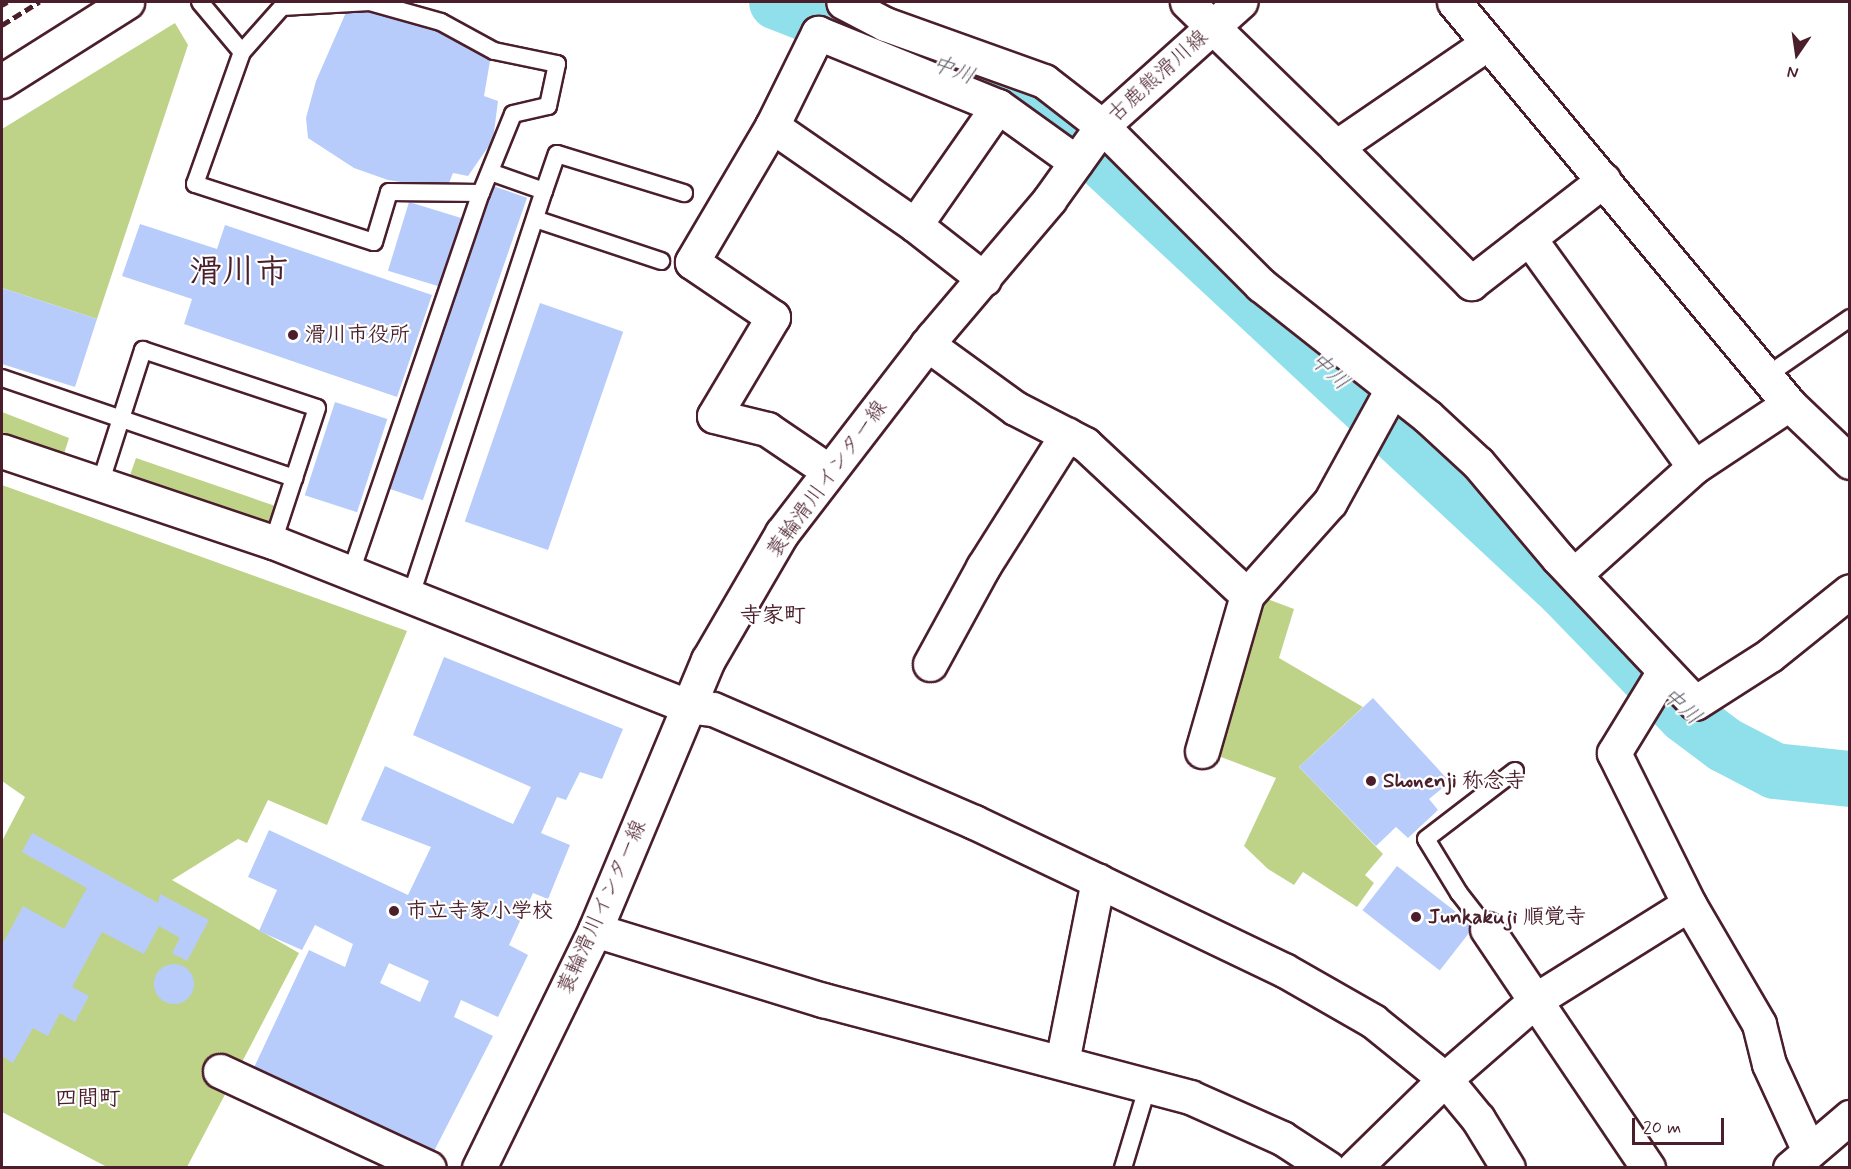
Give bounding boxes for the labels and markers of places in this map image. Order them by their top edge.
place label: 滑川市役所 [305,322,410,348]
marker: 滑川市役所 [286,328,300,342]
place label: Shonenji 称念寺 [1383,768,1525,794]
marker: Shonenji 称念寺 [1364,774,1378,788]
place label: 市立寺家小学校 [406,898,553,924]
marker: 市立寺家小学校 [387,904,401,918]
place label: Junkakuji 順覚寺 [1428,904,1586,930]
marker: Junkakuji 順覚寺 [1409,910,1423,924]

